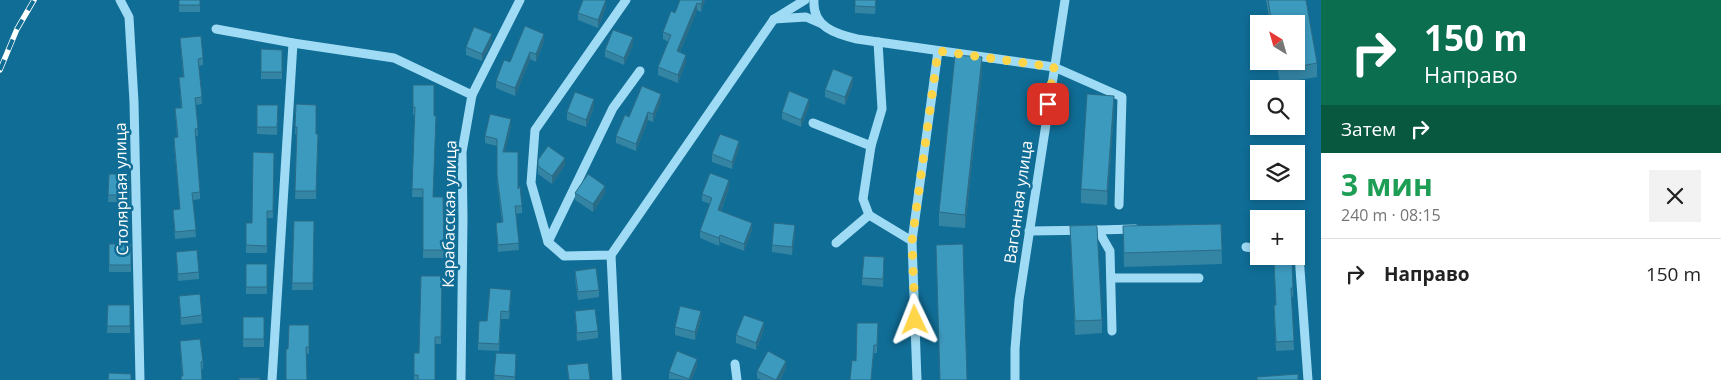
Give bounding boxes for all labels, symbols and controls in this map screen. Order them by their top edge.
text: 150 m [1424,14,1528,61]
north arrow [1250,15,1305,70]
map controls [1250,15,1305,265]
icon: right [1341,20,1406,85]
text: Направо [1424,59,1518,89]
button: search [1250,80,1305,135]
pin [1027,83,1069,125]
icon: arrive [1034,90,1062,118]
icon: right [1406,115,1434,143]
text: Затем [1341,116,1396,142]
street label: Столярная улица [109,122,133,256]
street label: Вагонная улица [998,139,1038,265]
street label: Карабасская улица [437,140,461,288]
button: layers [1250,145,1305,200]
text: 3 мин [1341,164,1433,205]
button: close [1649,170,1701,222]
text: 240 m · 08:15 [1341,204,1441,226]
button: + [1250,210,1305,265]
icon: right [1341,260,1369,288]
text: Направо [1384,261,1470,287]
text: 150 m [1646,261,1701,287]
position arrow [888,293,940,345]

